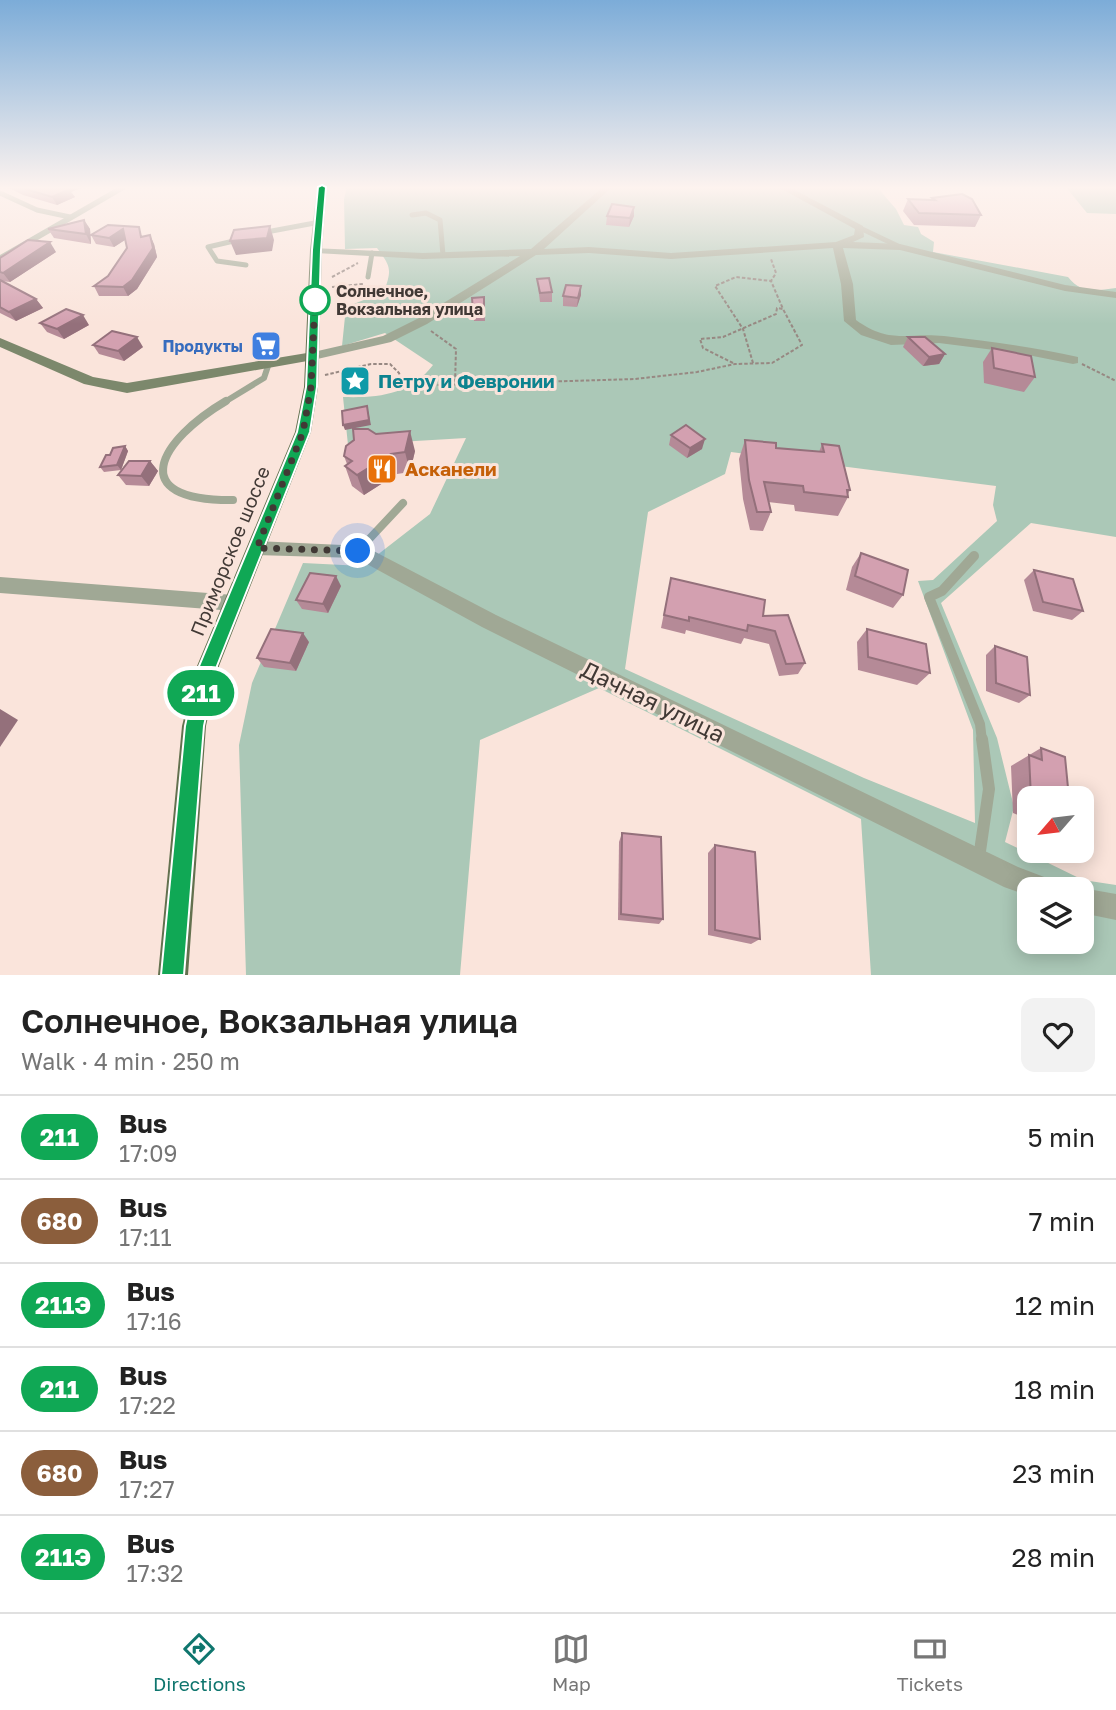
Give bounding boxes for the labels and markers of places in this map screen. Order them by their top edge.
place label: Солнечное, Вокзальная улица [336,281,483,319]
marker: Солнечное, Вокзальная улица [300,285,330,315]
supermarket icon: Продукты [249,329,283,363]
place label: Продукты [163,336,243,356]
place icon: Петру и Февронии [338,364,372,398]
place label: Петру и Февронии [378,369,555,392]
restaurant icon: Асканели [365,452,399,486]
place label: Асканели [405,457,497,480]

